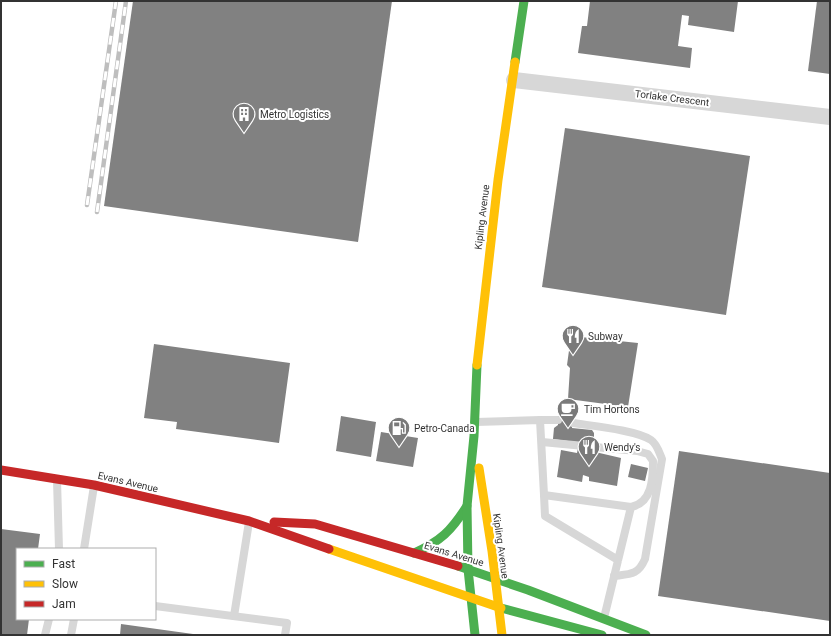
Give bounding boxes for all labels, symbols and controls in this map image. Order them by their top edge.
street label: Torlake Crescent [634,88,710,108]
building icon: Metro Logistics [231,101,257,134]
place label: Metro Logistics [260,109,329,120]
street label: Kipling Avenue [473,184,491,250]
restaurant icon: Subway [560,323,586,356]
place label: Subway [588,331,623,342]
cafe icon: Tim Hortons [555,396,581,429]
place label: Tim Hortons [584,404,640,415]
fuel station icon: Petro-Canada [386,415,412,448]
place label: Petro-Canada [414,423,475,434]
restaurant icon: Wendy's [576,434,602,467]
place label: Wendy's [604,442,641,453]
street label: Evans Avenue [97,470,159,494]
street label: Kipling Avenue [491,513,511,579]
street label: Evans Avenue [423,540,485,568]
legend [16,548,156,620]
text: Fast [52,557,75,571]
text: Slow [52,577,78,591]
text: Jam [52,597,76,611]

